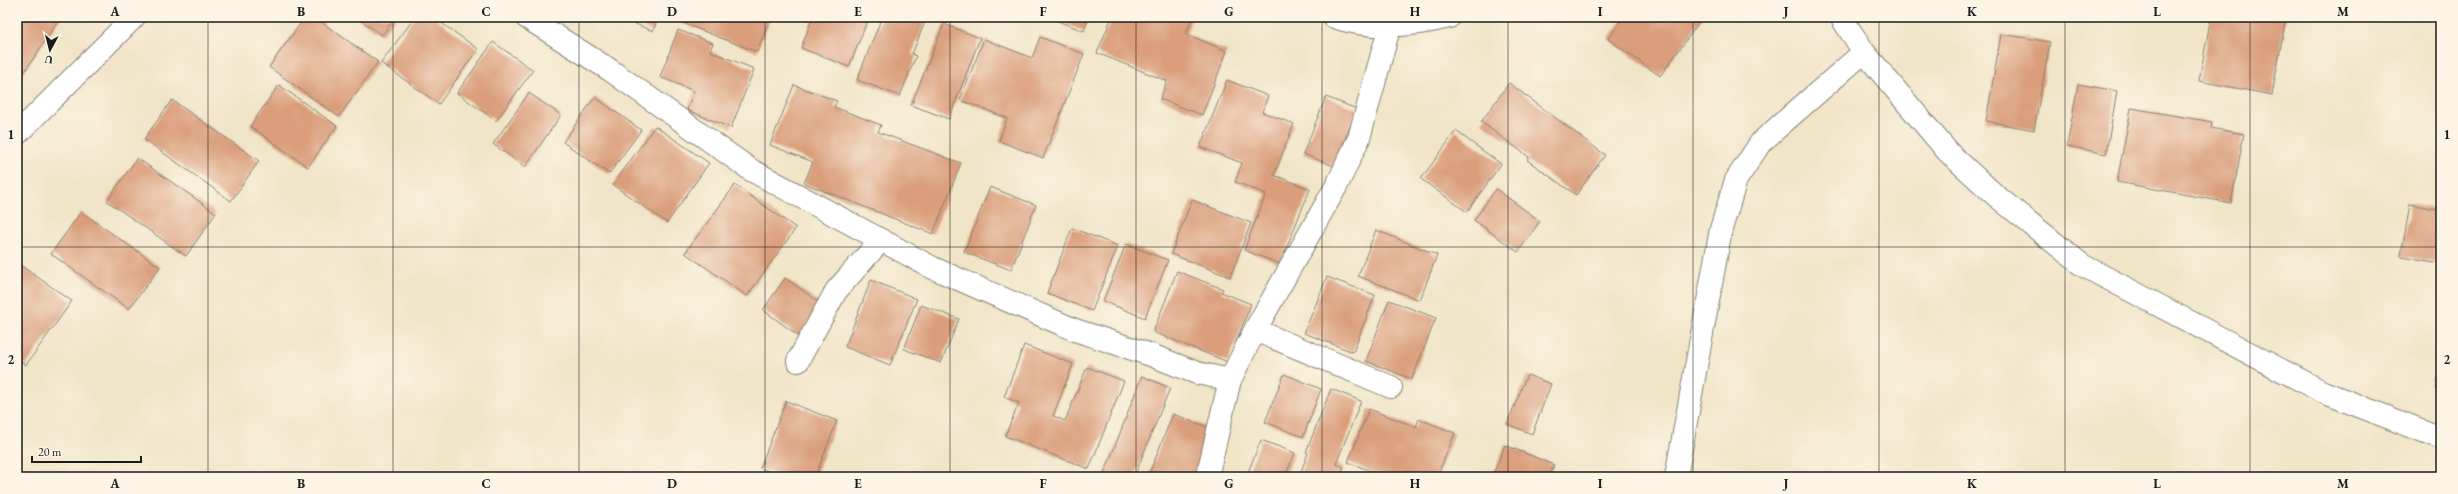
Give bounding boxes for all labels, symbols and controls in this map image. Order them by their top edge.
text: A [109,3,120,20]
text: B [297,3,305,20]
text: C [481,3,491,20]
text: D [667,3,677,20]
text: E [854,3,862,20]
text: F [1039,3,1047,20]
text: G [1224,3,1234,20]
text: H [1410,3,1421,20]
text: I [1598,3,1603,20]
text: J [1782,3,1789,20]
text: K [1967,3,1978,20]
text: L [2153,3,2161,20]
text: M [2337,3,2349,20]
north arrow [30,30,70,70]
text: U [43,52,54,67]
text: 1 [8,126,15,143]
text: 1 [2444,126,2451,143]
text: 2 [8,351,15,368]
text: 2 [2444,351,2451,368]
scale bar [32,438,141,464]
text: 20 m [38,444,62,460]
text: A [109,475,120,492]
text: B [297,475,305,492]
text: C [481,475,491,492]
text: D [667,475,677,492]
text: E [854,475,862,492]
text: F [1039,475,1047,492]
text: G [1224,475,1234,492]
text: H [1410,475,1421,492]
text: I [1598,475,1603,492]
text: J [1782,475,1789,492]
text: K [1967,475,1978,492]
text: L [2153,475,2161,492]
text: M [2337,475,2349,492]

